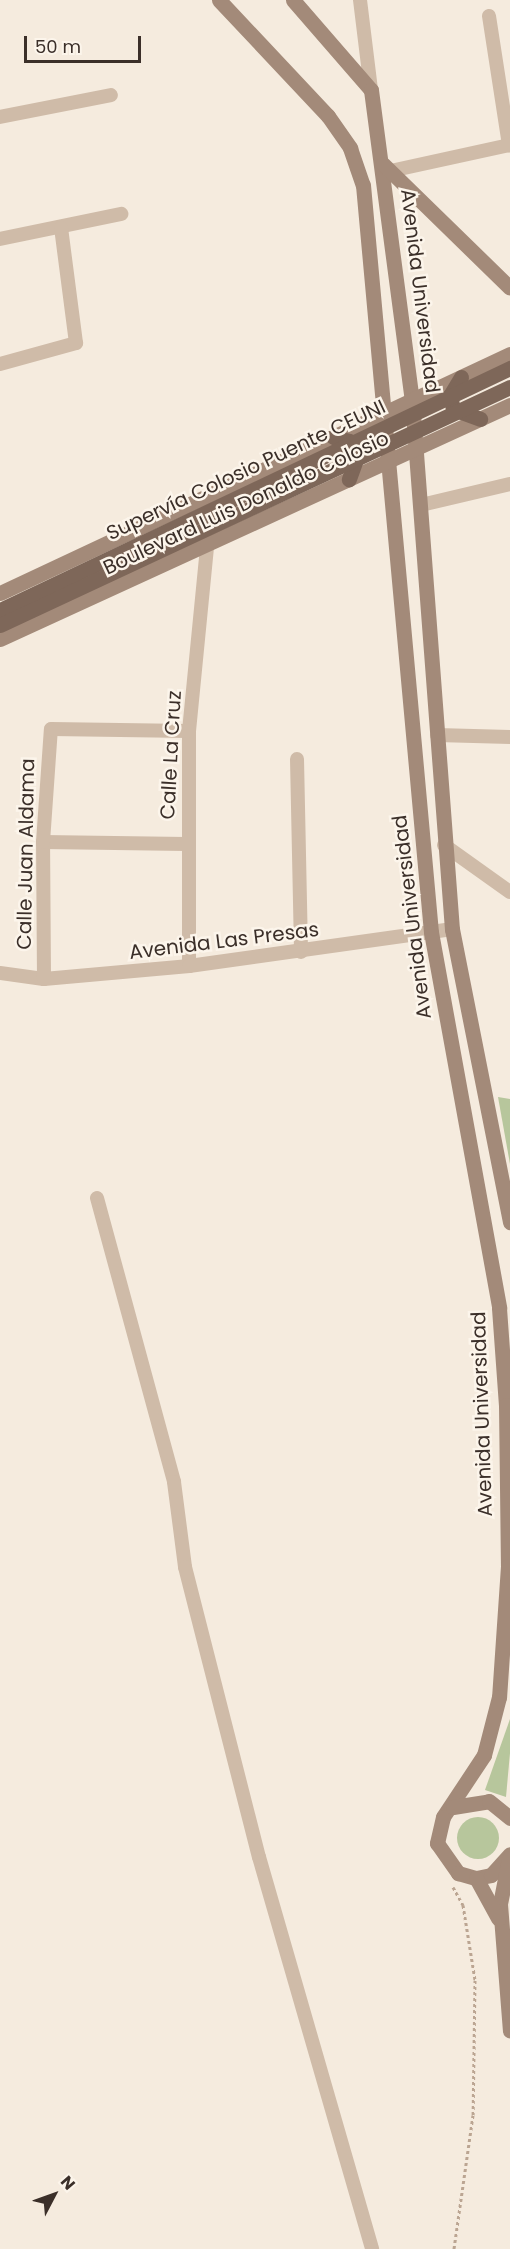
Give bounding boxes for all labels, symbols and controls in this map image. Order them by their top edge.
scale bar [27,24,144,62]
text: 50 m [35,34,81,59]
street label: Avenida Universidad [396,188,444,394]
street label: Supervía Colosio Puente CEUNI [103,395,389,545]
street label: Boulevard Luis Donaldo Colosio [99,426,393,580]
street label: Calle La Cruz [156,690,186,820]
street label: Calle Juan Aldama [12,758,40,950]
street label: Avenida Universidad [388,814,436,1020]
street label: Avenida Las Presas [128,917,320,965]
street label: Avenida Universidad [466,1311,498,1517]
north arrow [24,2165,84,2225]
text: N [55,2171,81,2195]

